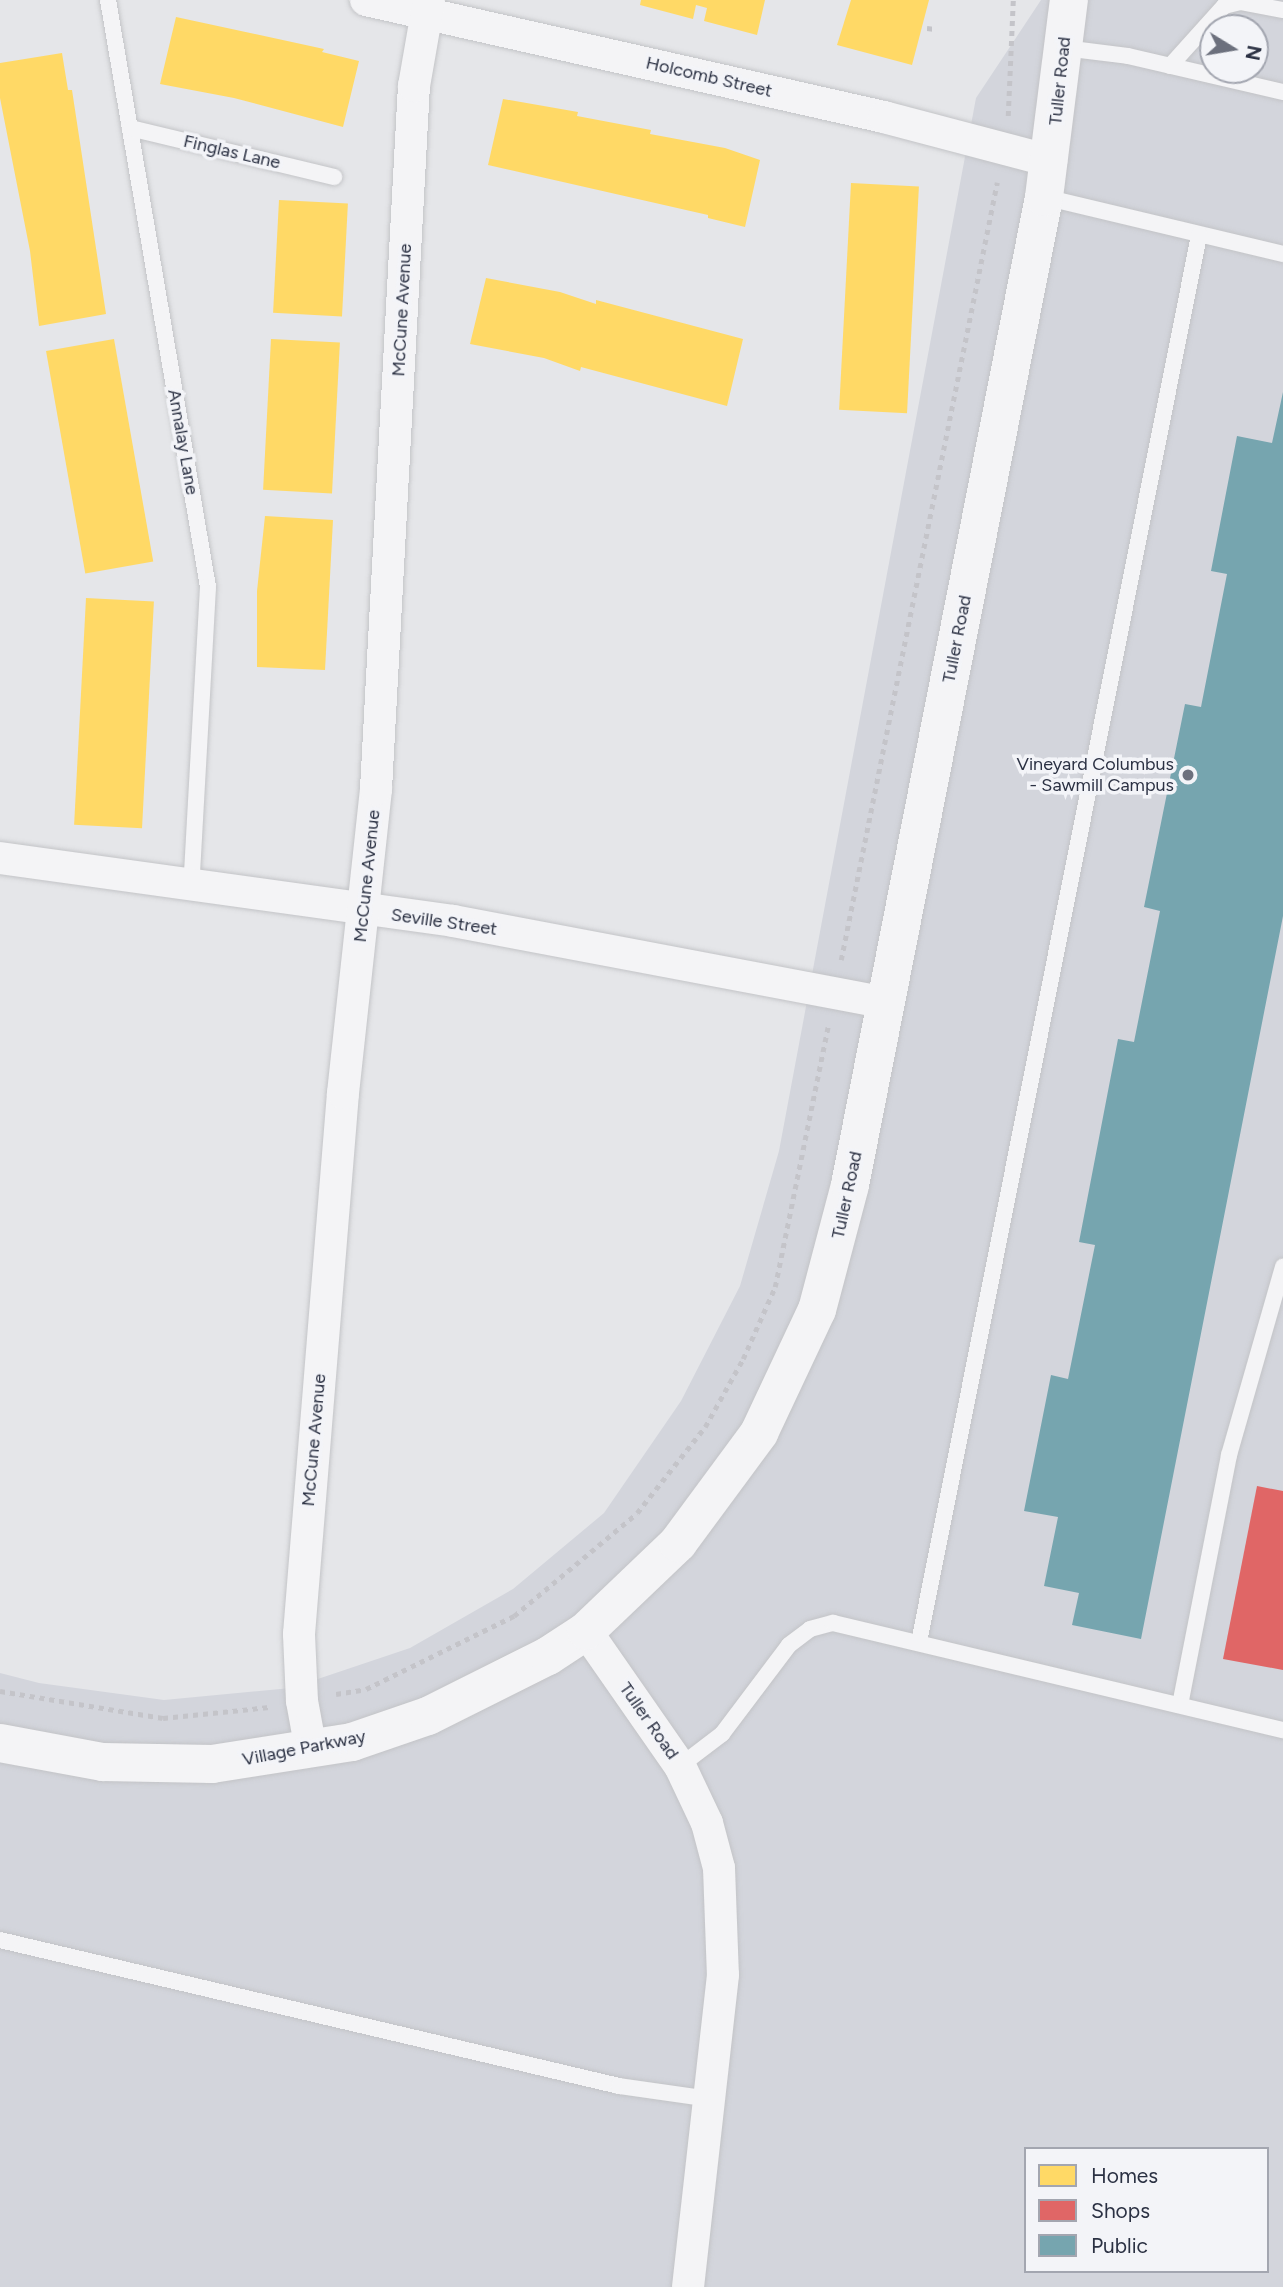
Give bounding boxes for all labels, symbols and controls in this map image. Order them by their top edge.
north arrow [1199,14,1269,84]
street label: Tuller Road [1045,36,1075,126]
text: N [1240,43,1266,62]
street label: Holcomb Street [644,52,774,102]
street label: Finglas Lane [181,130,283,174]
street label: McCune Avenue [388,243,416,377]
street label: Annalay Lane [163,388,203,496]
street label: Tuller Road [938,593,976,685]
place label: Vineyard Columbus - Sawmill Campus [1016,754,1174,796]
marker: Vineyard Columbus - Sawmill Campus [1180,767,1196,783]
street label: McCune Avenue [349,809,385,943]
street label: Seville Street [390,904,498,940]
street label: Tuller Road [827,1149,867,1241]
street label: McCune Avenue [297,1373,331,1507]
street label: Tuller Road [615,1678,683,1764]
street label: Village Parkway [240,1725,368,1771]
legend [1024,2147,1269,2273]
text: Homes [1091,2163,1158,2188]
text: Shops [1091,2198,1150,2223]
text: Public [1091,2233,1148,2258]

